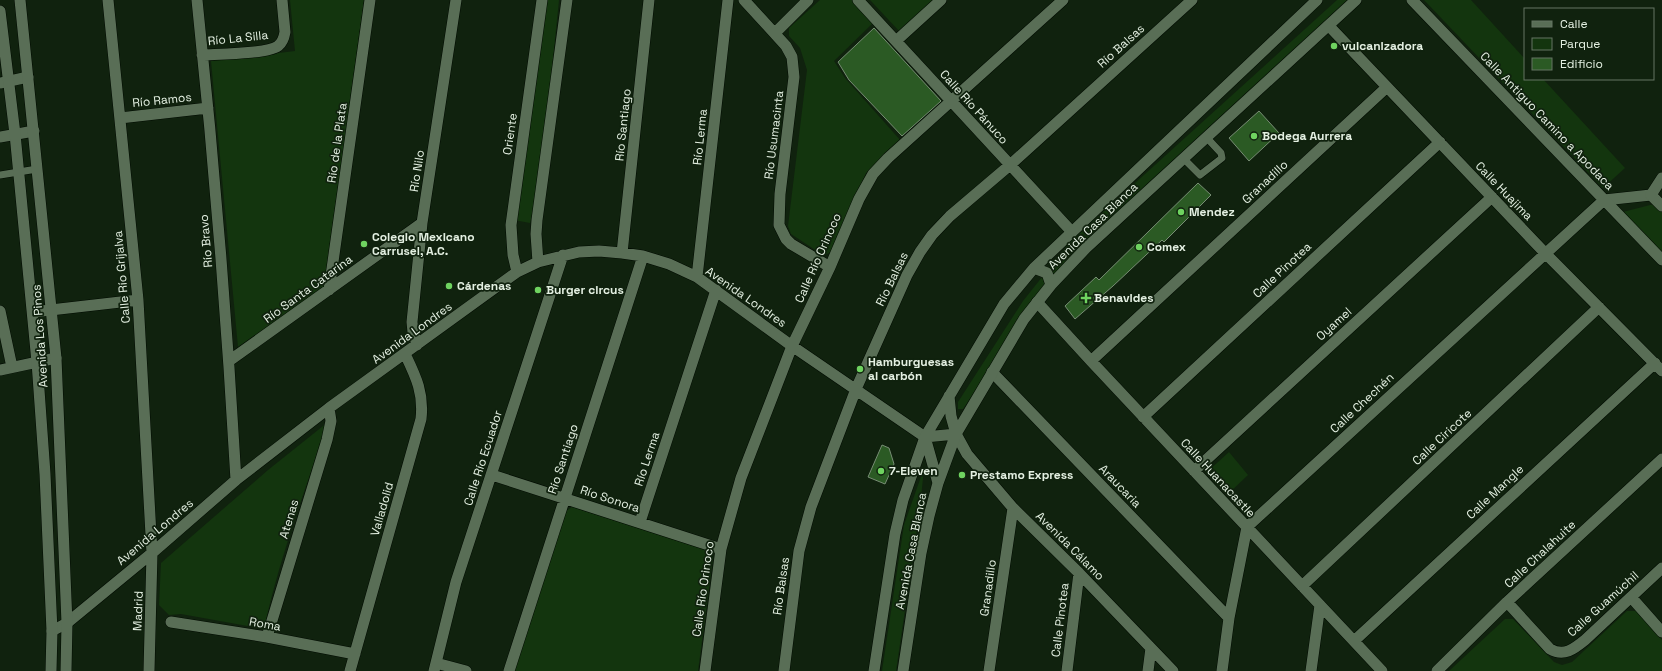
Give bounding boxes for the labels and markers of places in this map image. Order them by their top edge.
place label: vulcanizadora [1342,38,1423,54]
marker: vulcanizadora [1329,41,1339,51]
place label: Bodega Aurrera [1262,128,1352,144]
marker: Bodega Aurrera [1249,131,1259,141]
place label: Mendez [1189,204,1235,220]
marker: Mendez [1176,207,1186,217]
place label: Colegio Mexicano Carrusel, A.C. [372,229,475,259]
marker: Colegio Mexicano Carrusel, A.C. [359,239,369,249]
place label: Comex [1147,239,1186,255]
marker: Comex [1134,242,1144,252]
place label: Cárdenas [457,278,511,294]
marker: Cárdenas [444,281,454,291]
place label: Burger circus [546,282,624,298]
marker: Burger circus [533,285,543,295]
place label: Benavides [1094,290,1154,306]
marker: Benavides [1081,293,1091,303]
place label: Hamburguesas al carbón [868,354,954,384]
marker: Hamburguesas al carbón [855,364,865,374]
place label: 7-Eleven [889,463,938,479]
marker: 7-Eleven [876,466,886,476]
place label: Prestamo Express [970,467,1073,483]
marker: Prestamo Express [957,470,967,480]

